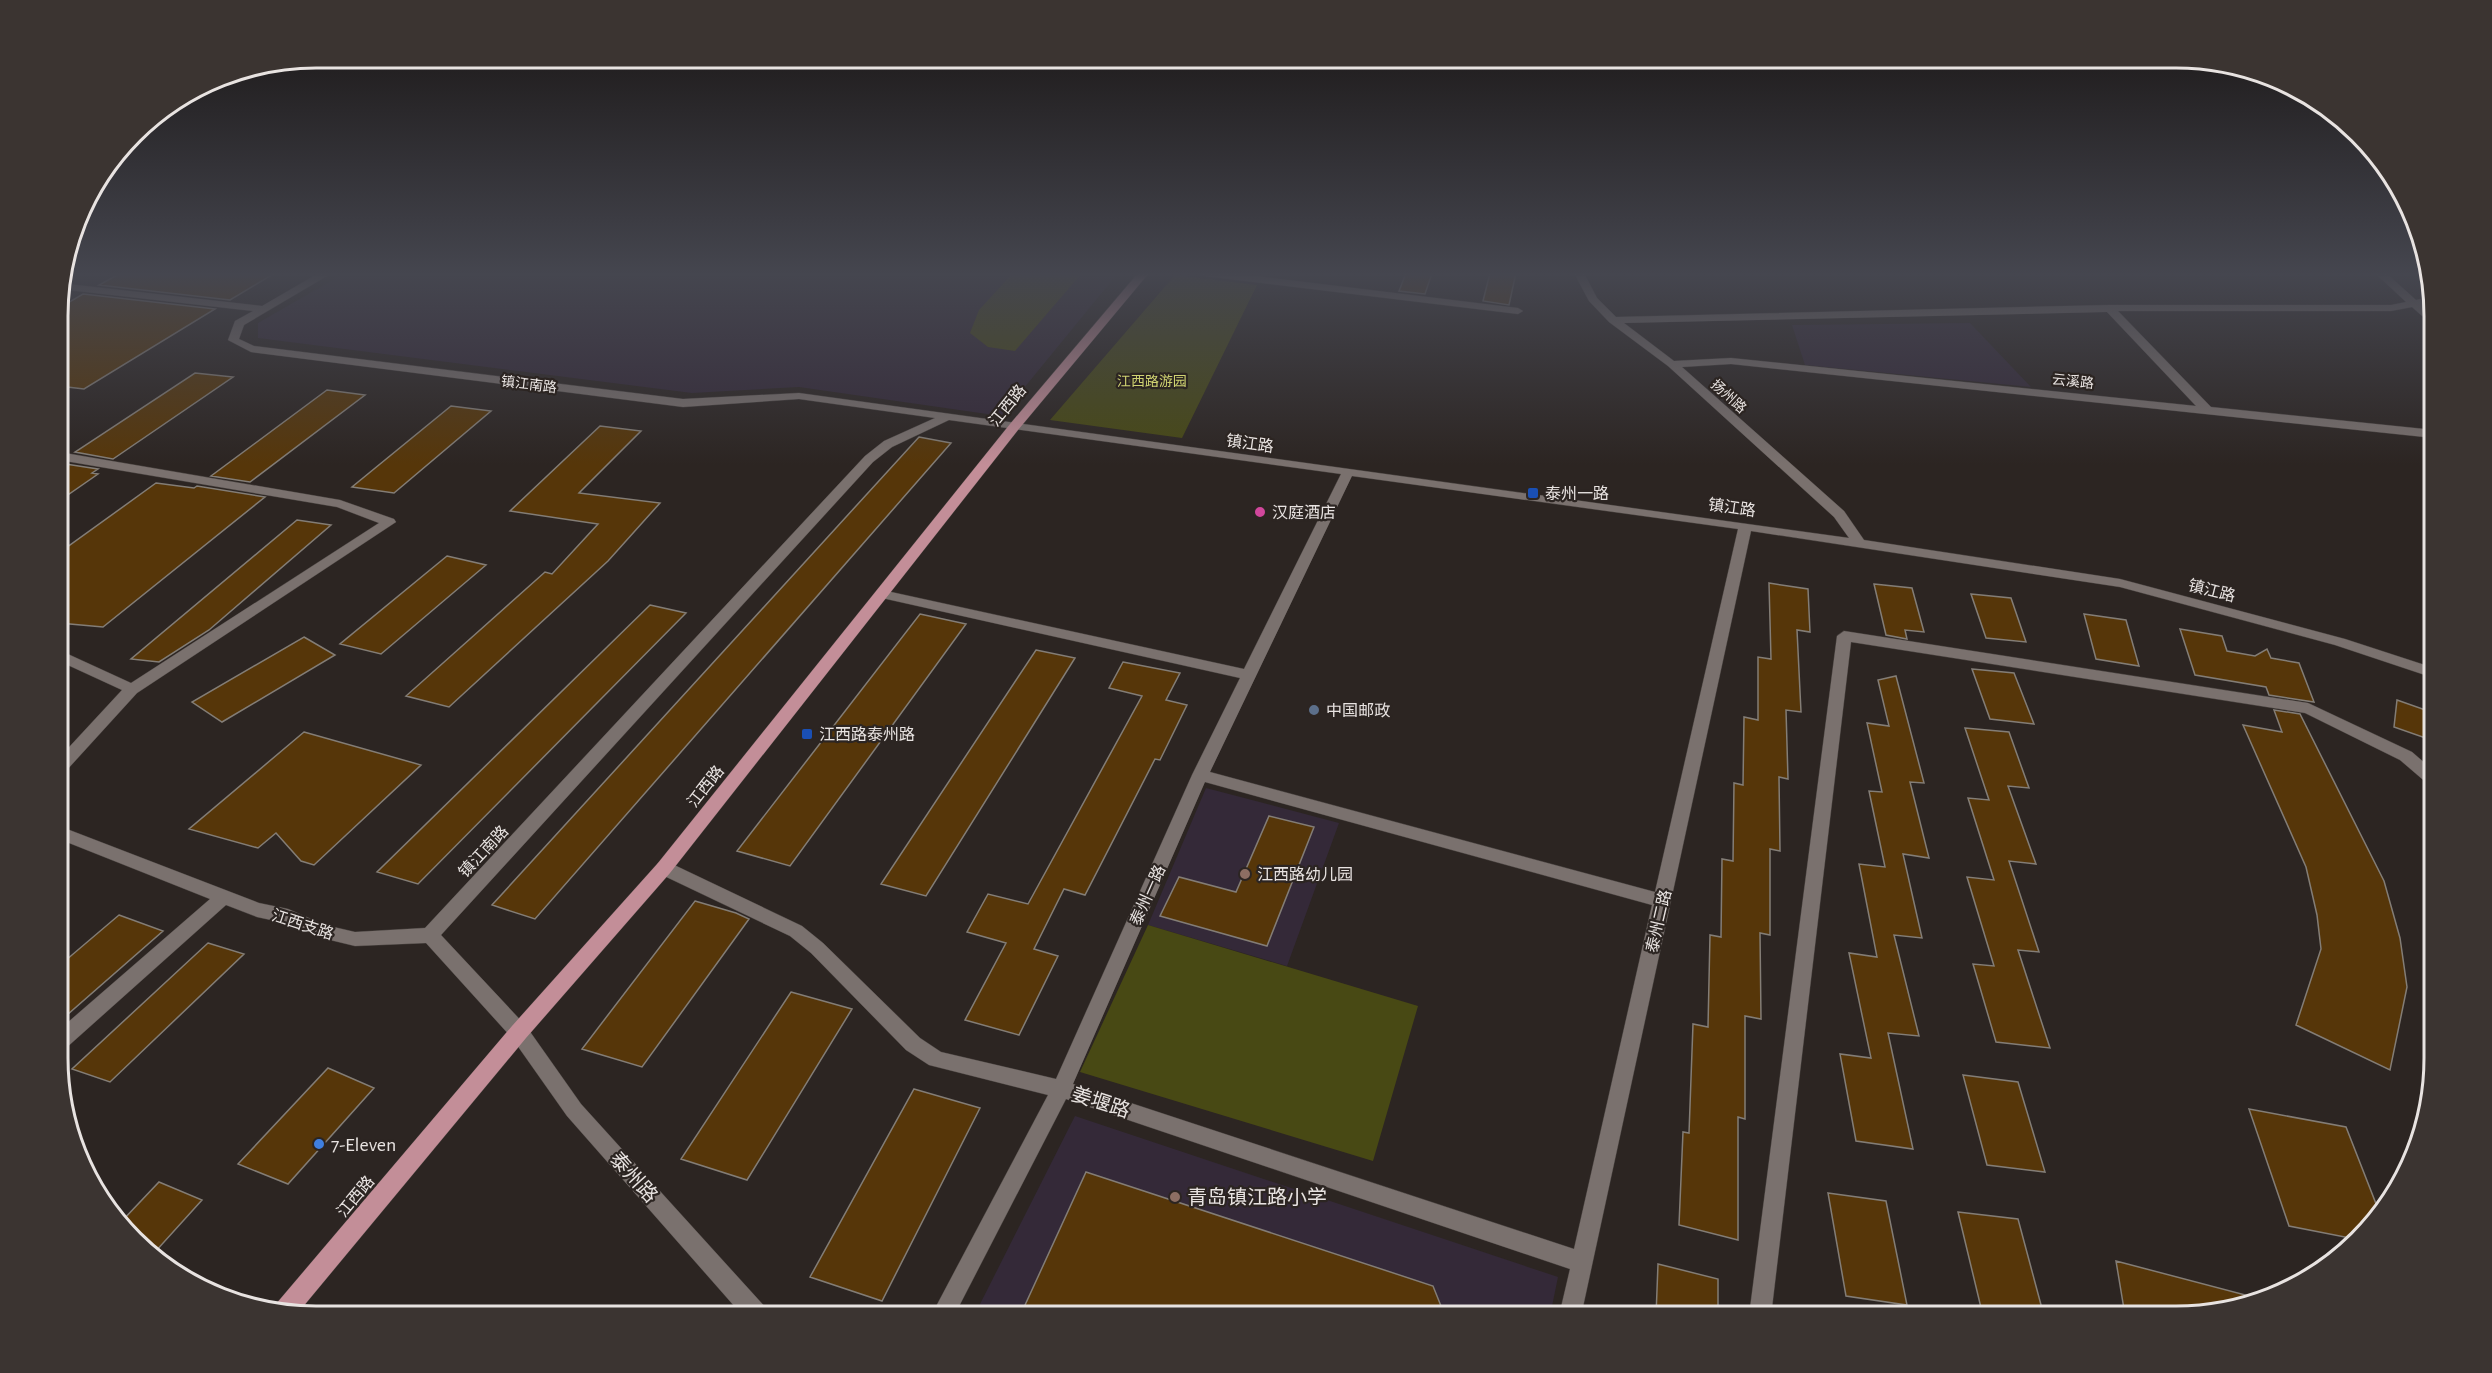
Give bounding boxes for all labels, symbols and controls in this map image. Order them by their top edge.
street label: 云溪路 [2051,372,2095,391]
street label: 镇江南路 [500,374,558,395]
park label: 江西路游园 [1117,374,1187,389]
street label: 扬州路 [1708,376,1750,416]
street label: 江西路 [986,381,1029,429]
street label: 镇江路 [1225,432,1275,455]
place label: 泰州一路 [1545,485,1609,502]
marker: 泰州一路 [1526,486,1540,500]
street label: 镇江路 [1707,496,1757,519]
place label: 汉庭酒店 [1272,504,1336,521]
marker: 汉庭酒店 [1253,505,1267,519]
street label: 镇江路 [2187,576,2237,605]
place label: 中国邮政 [1326,702,1390,719]
marker: 中国邮政 [1307,703,1321,717]
place label: 江西路泰州路 [819,726,915,743]
marker: 江西路泰州路 [800,727,814,741]
street label: 江西路 [684,762,727,810]
street label: 镇江南路 [455,822,511,881]
street label: 泰州一路 [1127,863,1168,928]
place label: 江西路幼儿园 [1257,866,1353,883]
marker: 江西路幼儿园 [1238,867,1252,881]
street label: 泰州二路 [1643,888,1674,954]
street label: 江西支路 [270,907,336,942]
street label: 姜堰路 [1069,1083,1133,1122]
place label: 7-Eleven [331,1135,396,1155]
marker: 7-Eleven [312,1137,326,1151]
street label: 泰州路 [606,1148,662,1207]
street label: 江西路 [333,1172,377,1220]
place label: 青岛镇江路小学 [1187,1187,1327,1208]
marker: 青岛镇江路小学 [1168,1190,1182,1204]

